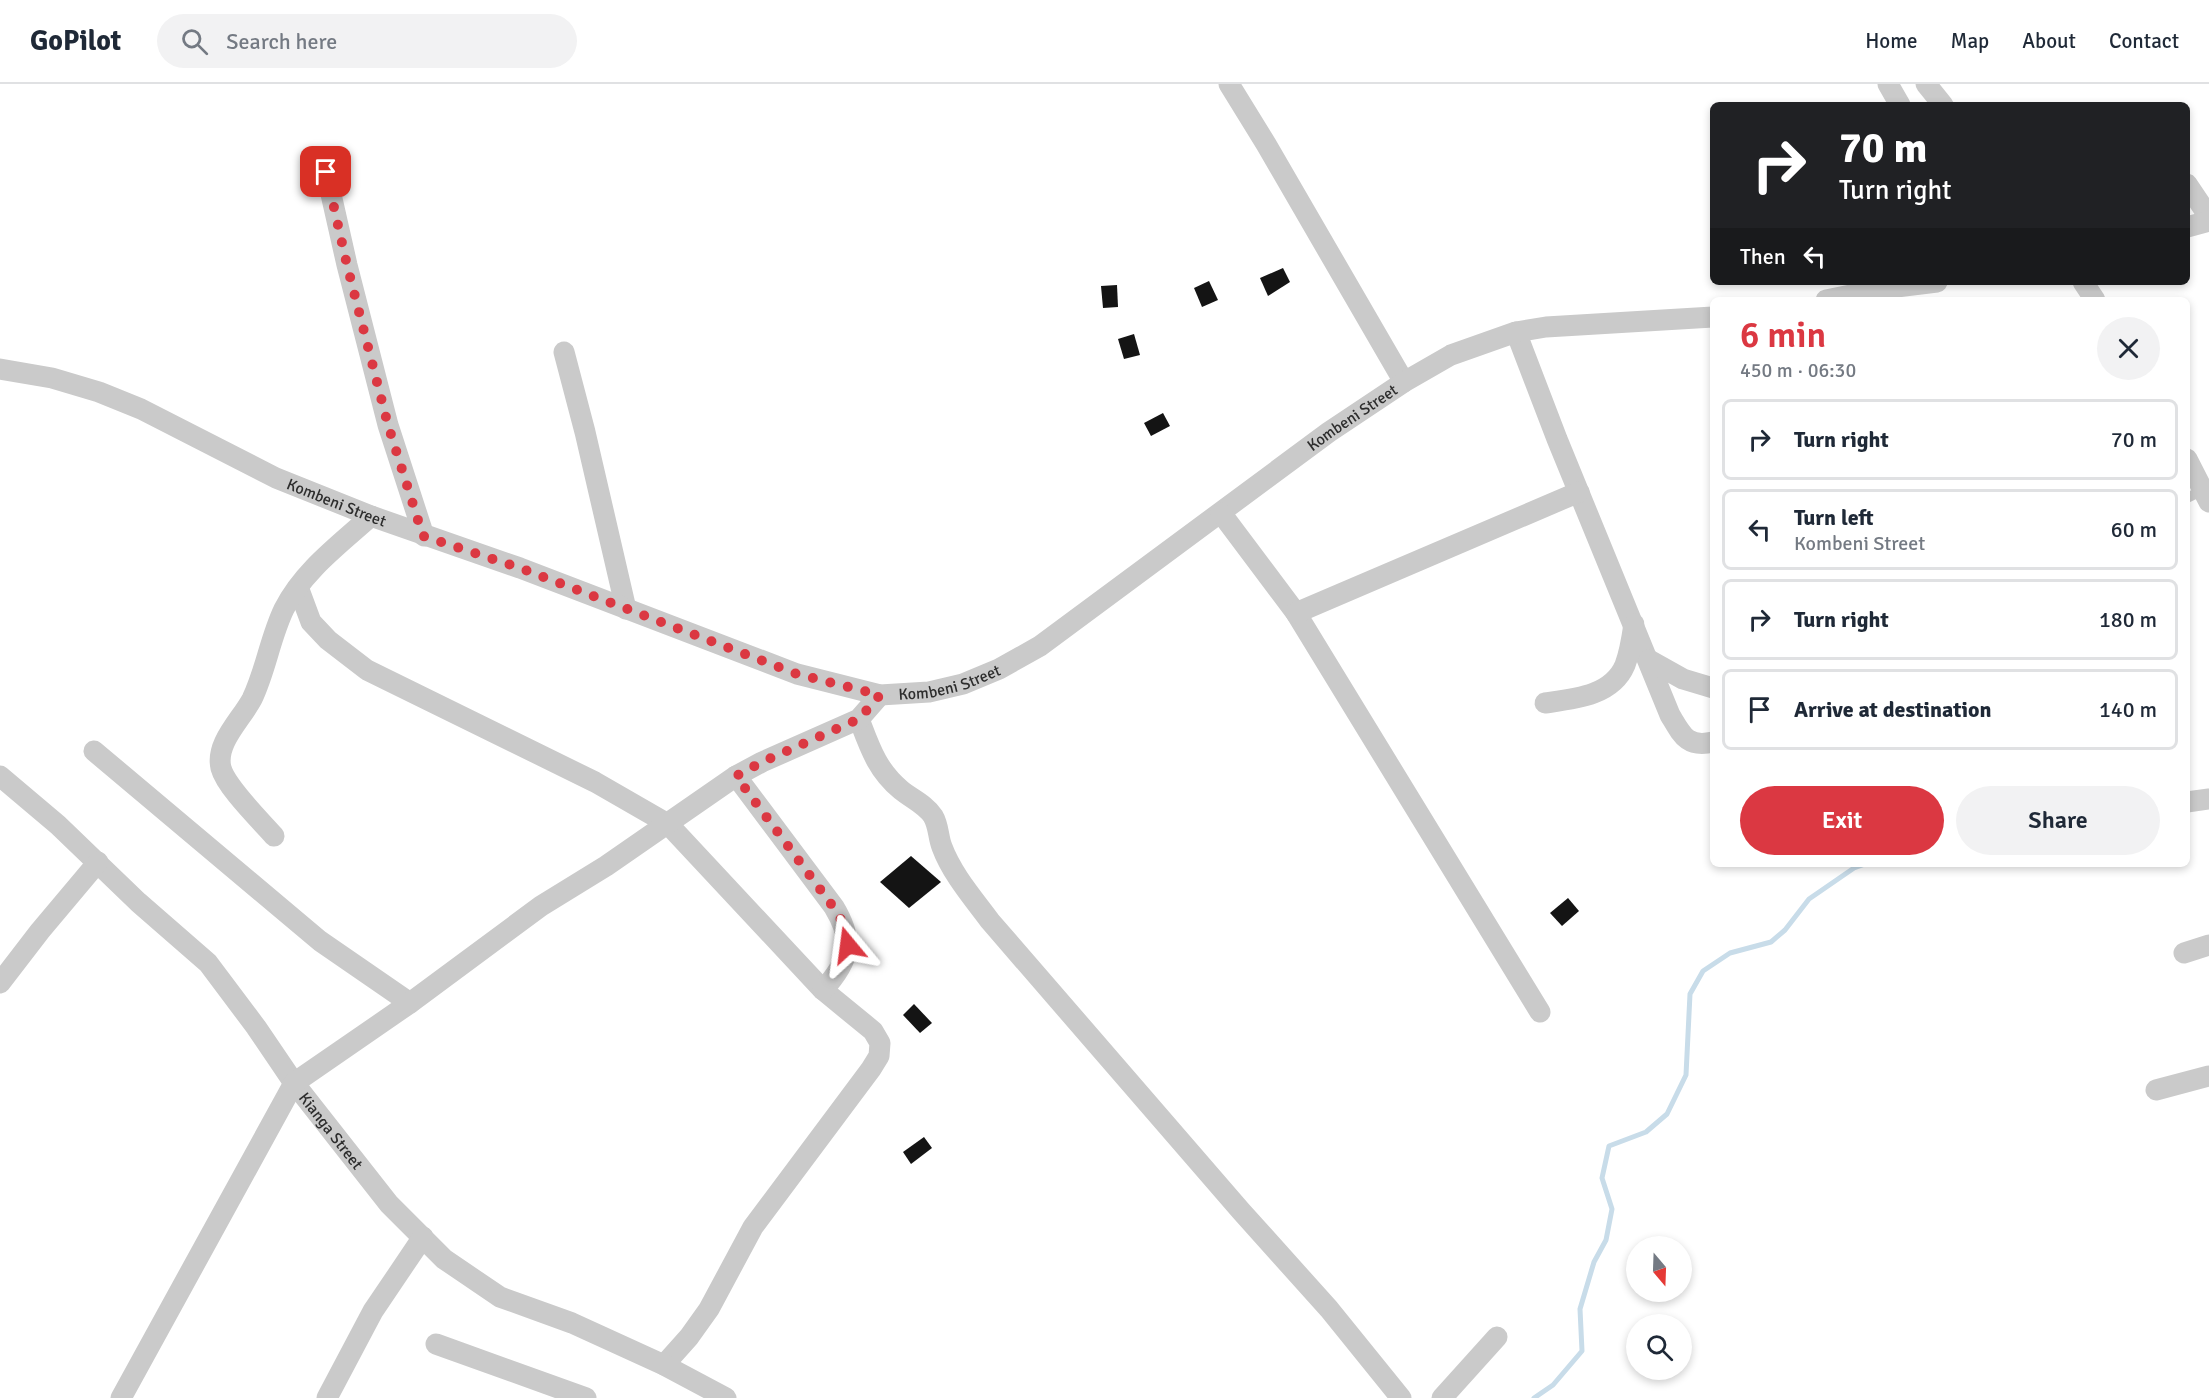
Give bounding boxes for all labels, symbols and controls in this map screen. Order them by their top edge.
search box [157,14,577,68]
text: GoPilot [30,24,121,58]
icon: search [178,25,211,58]
text: Search here [226,28,337,55]
text: Home [1865,28,1918,54]
text: Map [1951,28,1989,54]
text: About [2022,28,2076,54]
text: Contact [2109,28,2179,54]
text: 70 m [1839,123,1928,174]
icon: right [1740,126,1818,204]
pin [300,146,351,197]
icon: arrive [309,155,342,188]
text: Turn right [1839,174,1952,207]
icon: left [1798,240,1831,273]
text: Then [1740,243,1786,270]
text: 6 min [1740,313,1826,358]
button: close [2097,317,2160,380]
text: 450 m · 06:30 [1740,358,1856,383]
street label: Kombeni Street [1303,380,1402,456]
icon: right [1743,423,1776,456]
text: Turn right [1794,426,1889,453]
text: 70 m [2111,426,2157,453]
street label: Kombeni Street [284,474,389,532]
text: Turn left [1794,504,1874,531]
icon: left [1743,513,1776,546]
text: 60 m [2111,516,2157,543]
text: Kombeni Street [1794,531,1925,556]
icon: right [1743,603,1776,636]
text: Turn right [1794,606,1889,633]
text: 180 m [2099,606,2157,633]
street label: Kombeni Street [898,660,1004,705]
icon: arrive [1743,693,1776,726]
text: Arrive at destination [1794,696,1991,723]
text: 140 m [2099,696,2157,723]
button: Exit [1740,786,1944,855]
button: Share [1956,786,2160,855]
position arrow [816,913,880,977]
street label: Kianga Street [294,1089,367,1174]
north arrow [1626,1236,1692,1302]
map controls [1626,1236,1692,1380]
button: search [1626,1314,1692,1380]

